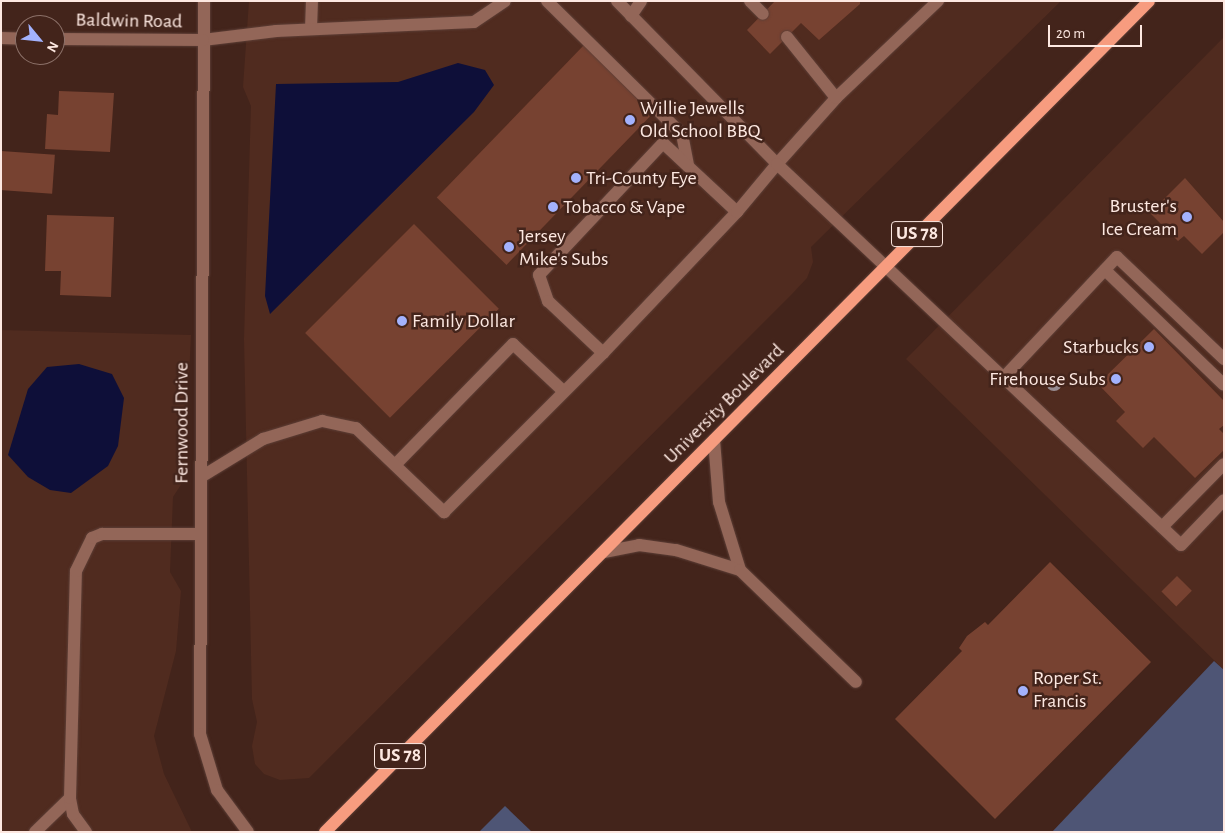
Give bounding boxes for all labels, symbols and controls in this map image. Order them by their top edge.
street label: Baldwin Road [75,8,183,34]
north arrow [15,15,65,65]
scale bar [1050,15,1144,47]
text: 20 m [1056,26,1085,41]
text: N [44,39,61,54]
place label: Willie Jewells Old School BBQ [640,96,761,143]
marker: Willie Jewells Old School BBQ [624,114,636,126]
place label: Tri-County Eye [586,166,697,190]
marker: Tri-County Eye [570,172,582,184]
place label: Bruster's Ice Cream [1101,194,1177,241]
place label: Tobacco & Vape [563,195,685,219]
marker: Tobacco & Vape [547,201,559,213]
marker: Bruster's Ice Cream [1181,211,1193,223]
road number: US 78 [891,218,943,250]
place label: Jersey Mike's Subs [519,224,608,271]
marker: Jersey Mike's Subs [503,241,515,253]
place label: Family Dollar [412,309,515,333]
marker: Family Dollar [396,315,408,327]
place label: Starbucks [1063,335,1139,359]
street label: University Boulevard [659,339,789,469]
marker: Starbucks [1143,341,1155,353]
street label: Fernwood Drive [170,362,194,484]
place label: Firehouse Subs [989,367,1106,391]
marker: Firehouse Subs [1110,373,1122,385]
place label: Roper St. Francis [1033,667,1102,714]
marker: Roper St. Francis [1017,685,1029,697]
road number: US 78 [374,739,426,772]

